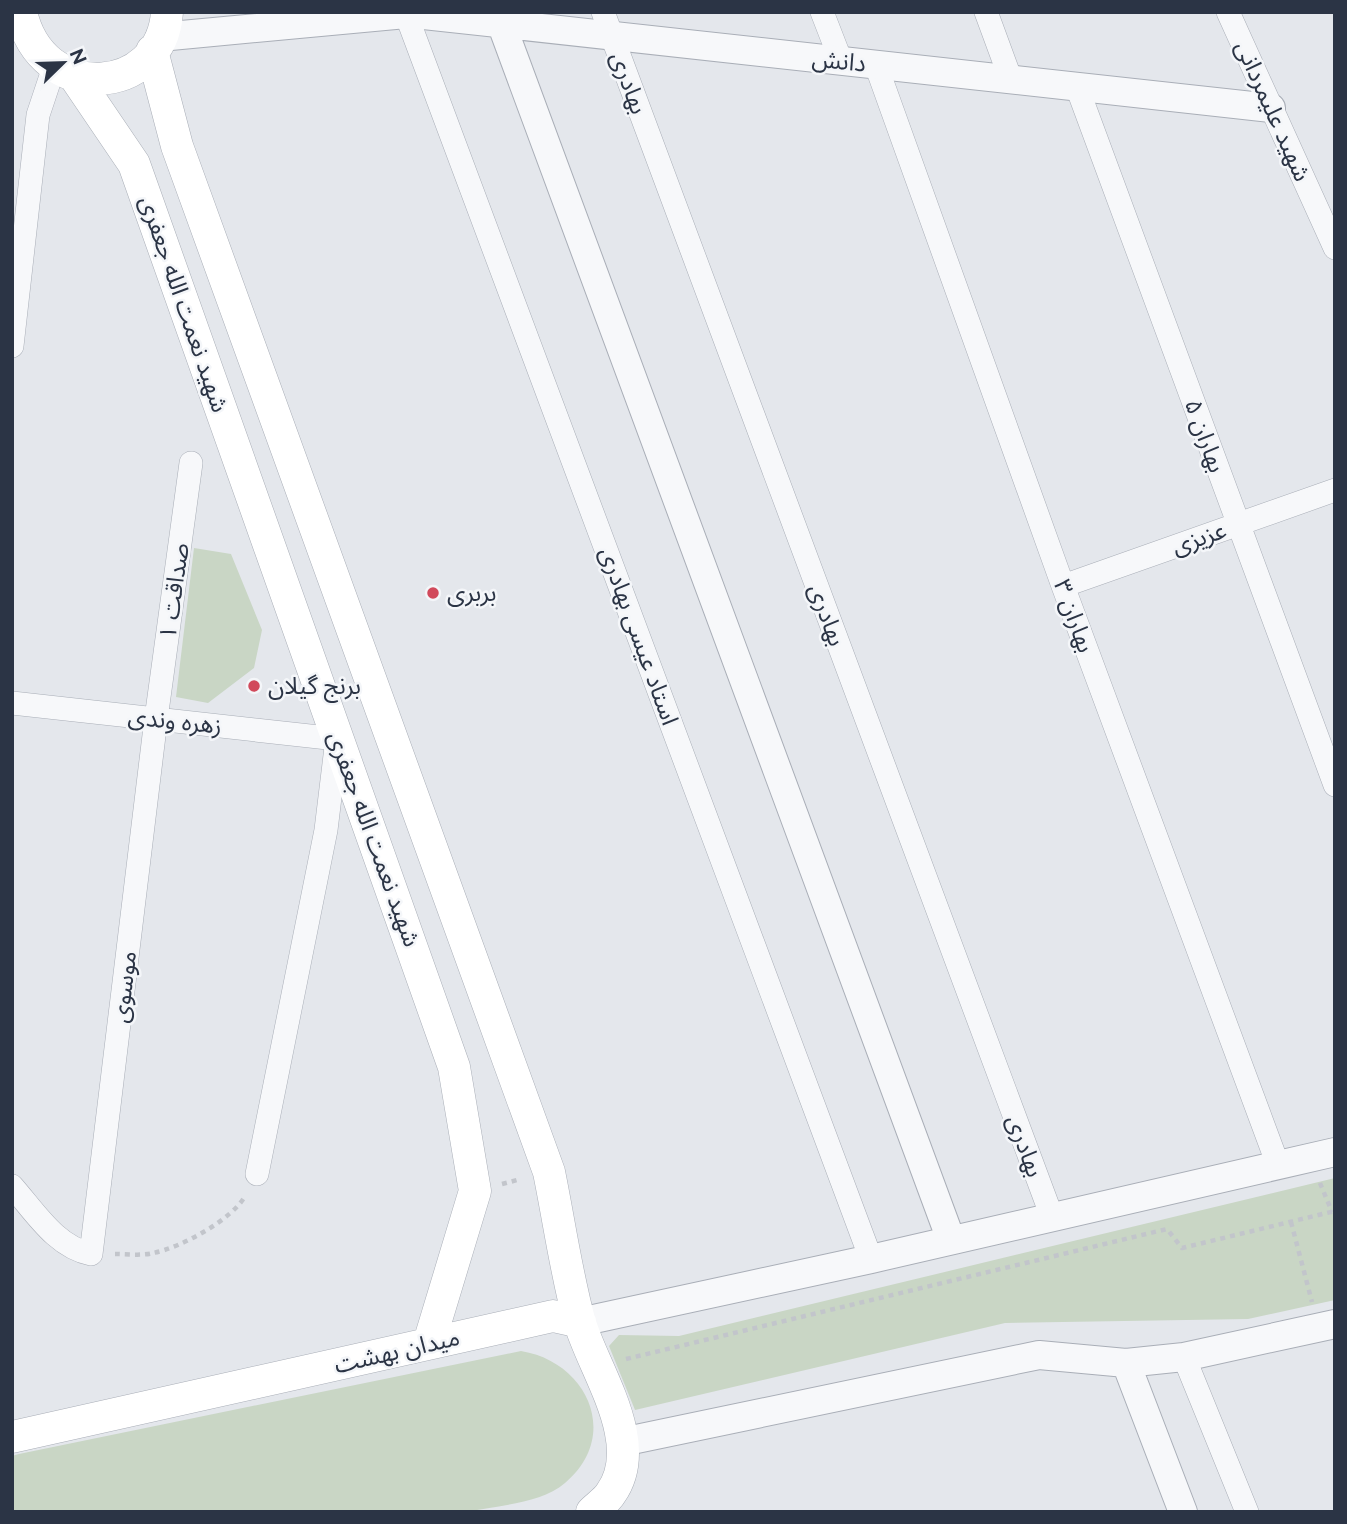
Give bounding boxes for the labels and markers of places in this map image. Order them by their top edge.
place label: بربری [447,578,496,607]
marker: بربری [425,585,441,601]
place label: برنج گیلان [268,671,361,703]
marker: برنج گیلان [246,678,262,694]

